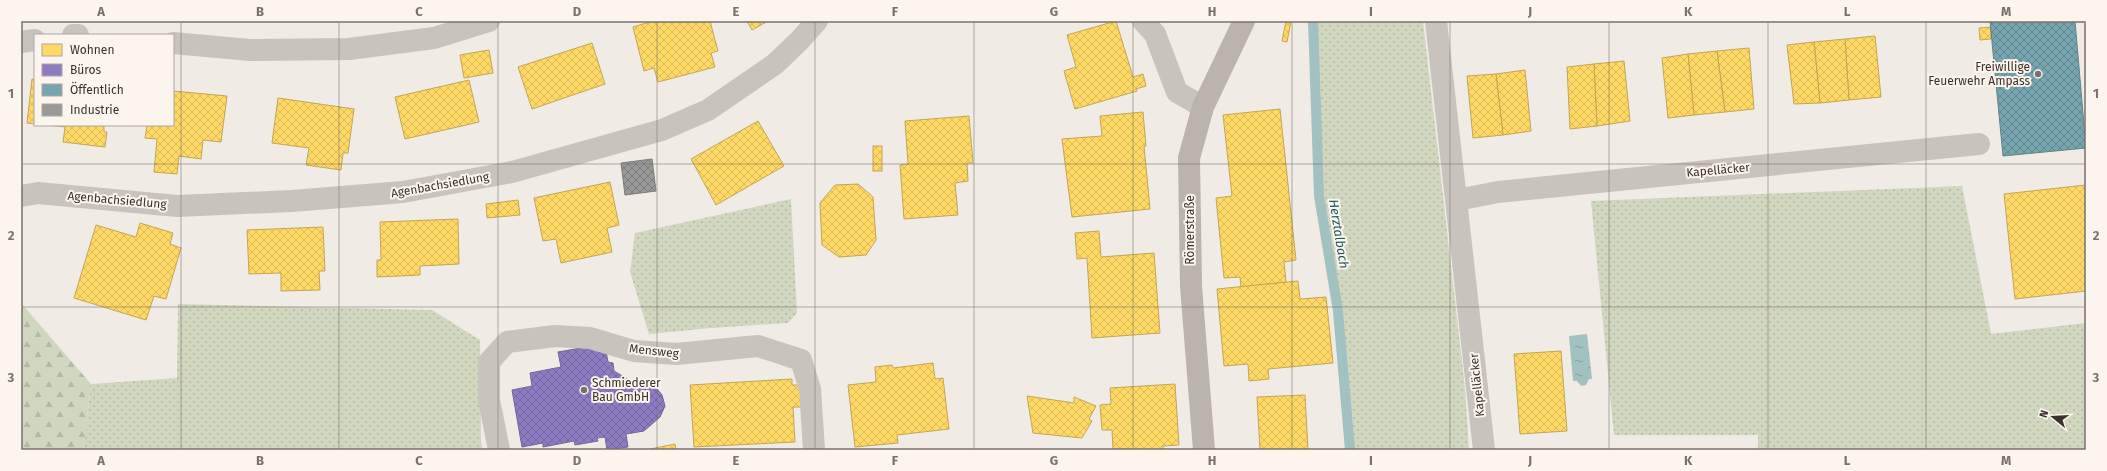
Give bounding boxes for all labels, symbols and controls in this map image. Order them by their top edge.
text: A [96,4,105,19]
text: B [256,4,264,19]
text: C [415,4,423,19]
text: D [573,4,582,19]
text: E [733,4,740,19]
text: F [892,4,899,19]
text: G [1050,4,1058,19]
text: H [1208,4,1216,19]
text: I [1369,4,1373,19]
text: J [1527,4,1532,19]
text: K [1684,4,1693,19]
text: L [1844,4,1851,19]
text: M [2001,4,2011,19]
legend [34,34,174,126]
text: Wohnen [70,43,114,57]
place label: Freiwillige Feuerwehr Ampass [1928,60,2030,88]
text: Büros [70,63,102,77]
marker: Freiwillige Feuerwehr Ampass [2033,69,2043,79]
text: Öffentlich [70,81,124,97]
text: 1 [8,86,14,101]
text: 1 [2093,86,2099,101]
text: Industrie [70,103,119,117]
street label: Kapelläcker [1686,160,1751,180]
street label: Agenbachsiedlung [390,169,491,201]
street label: Agenbachsiedlung [67,189,168,211]
street label: Römerstraße [1183,195,1197,265]
water label: Herztalbach [1326,198,1352,270]
text: 2 [8,228,15,243]
text: 2 [2093,228,2100,243]
street label: Mensweg [628,341,680,361]
street label: Kapelläcker [1467,352,1487,417]
text: 3 [7,370,15,385]
text: 3 [2092,370,2100,385]
place label: Schmiederer Bau GmbH [592,376,661,404]
marker: Schmiederer Bau GmbH [579,385,589,395]
north arrow [2033,397,2073,437]
text: N [2037,409,2051,420]
text: A [96,453,105,468]
text: B [256,453,264,468]
text: C [415,453,423,468]
text: D [573,453,582,468]
text: E [733,453,740,468]
text: F [892,453,899,468]
text: G [1050,453,1058,468]
text: H [1208,453,1216,468]
text: I [1369,453,1373,468]
text: J [1527,453,1532,468]
text: K [1684,453,1693,468]
text: L [1844,453,1851,468]
text: M [2001,453,2011,468]

